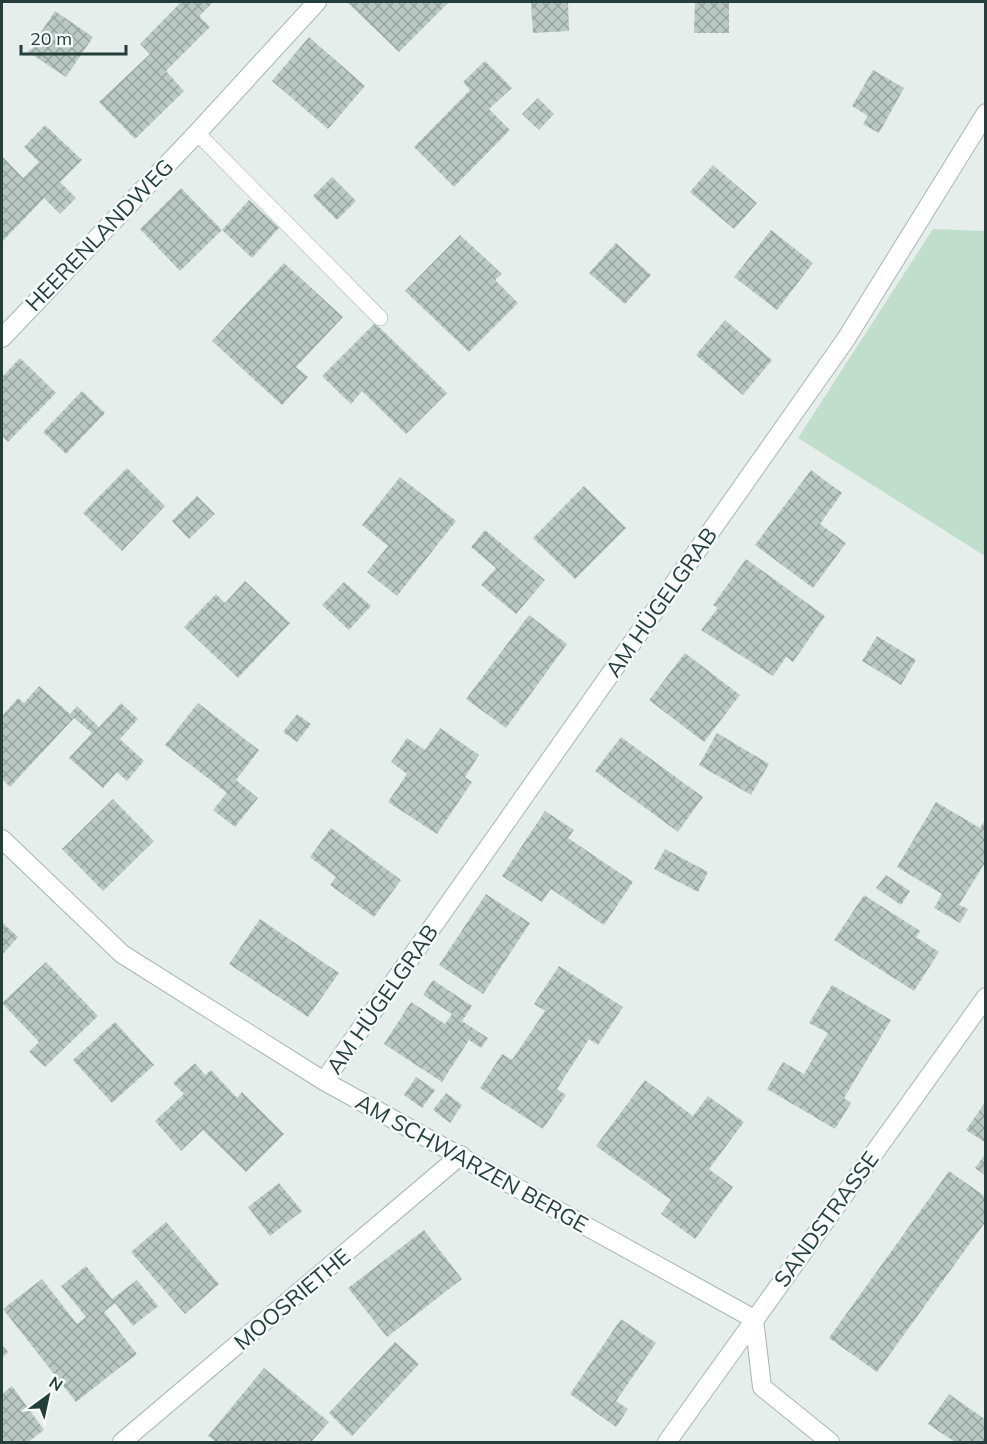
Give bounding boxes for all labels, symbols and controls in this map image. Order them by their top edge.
scale bar [21,18,126,56]
text: 20 m [30,27,72,50]
street label: HEERENLANDWEG [19,153,179,317]
street label: AM HÜGELGRAB [599,522,723,682]
street label: AM HÜGELGRAB [320,919,444,1079]
street label: AM SCHWARZEN BERGE [351,1087,593,1239]
street label: SANDSTRASSE [767,1146,885,1292]
street label: MOOSRIETHE [228,1242,356,1356]
north arrow [18,1366,78,1426]
text: N [46,1372,67,1395]

